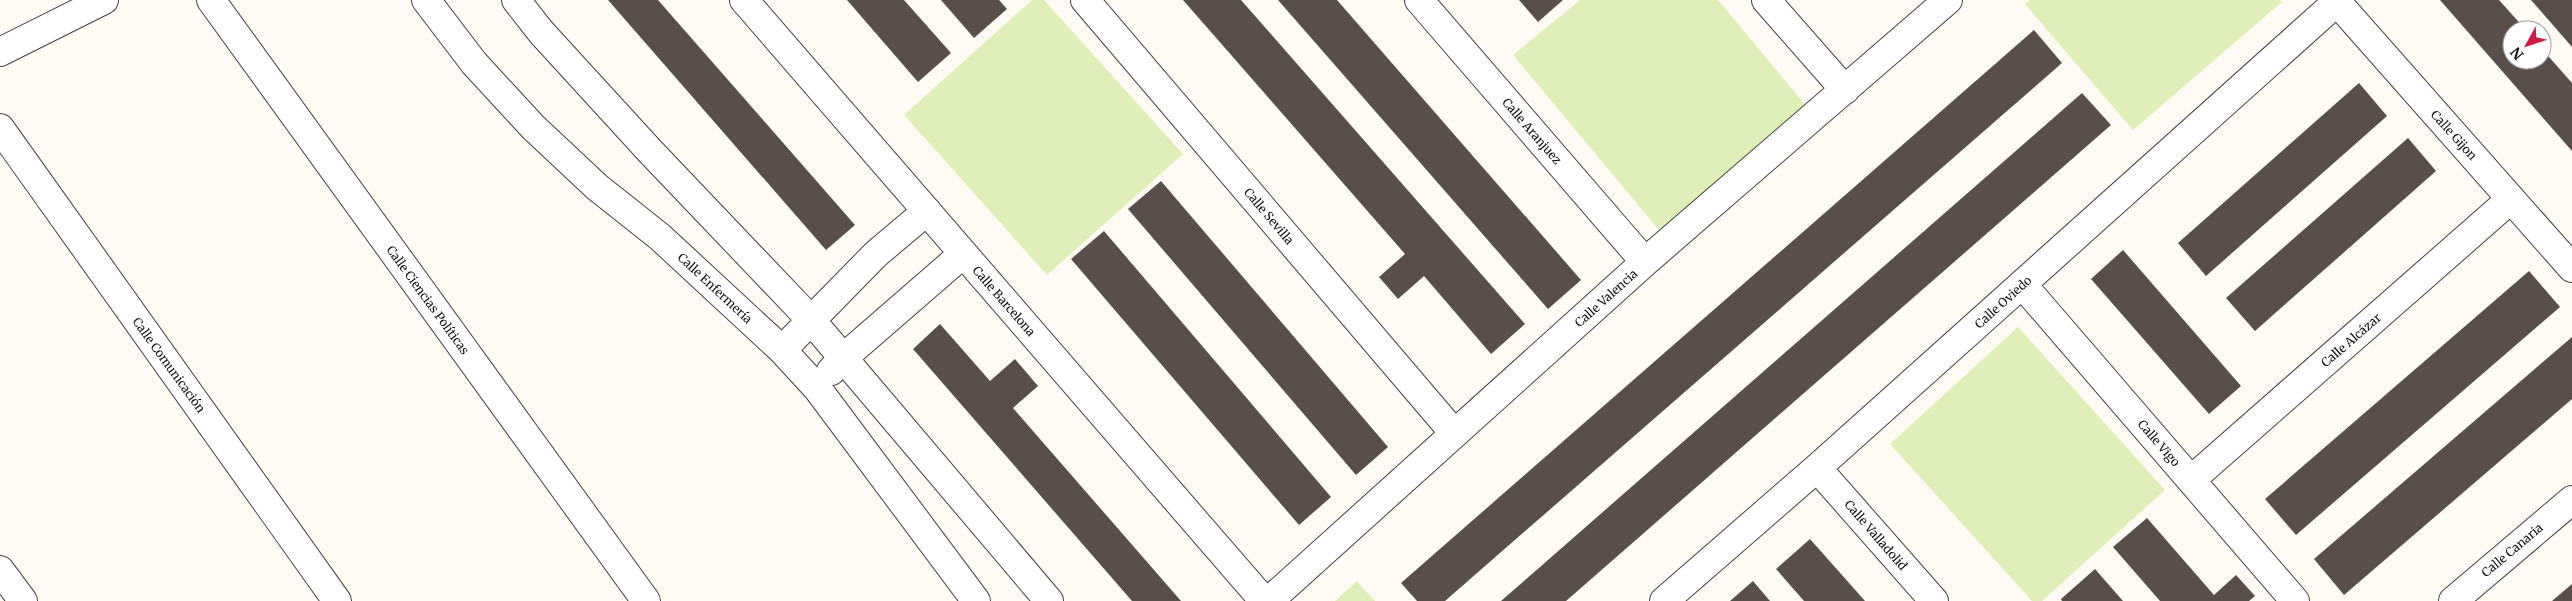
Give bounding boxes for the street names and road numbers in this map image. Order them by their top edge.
street label: Calle Aranjuez [1499,95,1565,167]
street label: Calle Gijon [2428,107,2480,163]
street label: Calle Sevilla [1241,185,1297,248]
street label: Calle Ciencias Políticas [384,243,473,357]
street label: Calle Enfermería [675,250,756,327]
street label: Calle Barcelona [969,263,1039,340]
street label: Calle Valencia [1572,266,1641,330]
street label: Calle Oviedo [1971,273,2035,331]
street label: Calle Alcázar [2318,310,2384,370]
street label: Calle Comunicación [129,315,209,415]
street label: Calle Vigo [2135,417,2183,469]
street label: Calle Valladolid [1842,497,1910,573]
street label: Calle Canaria [2478,520,2546,580]

